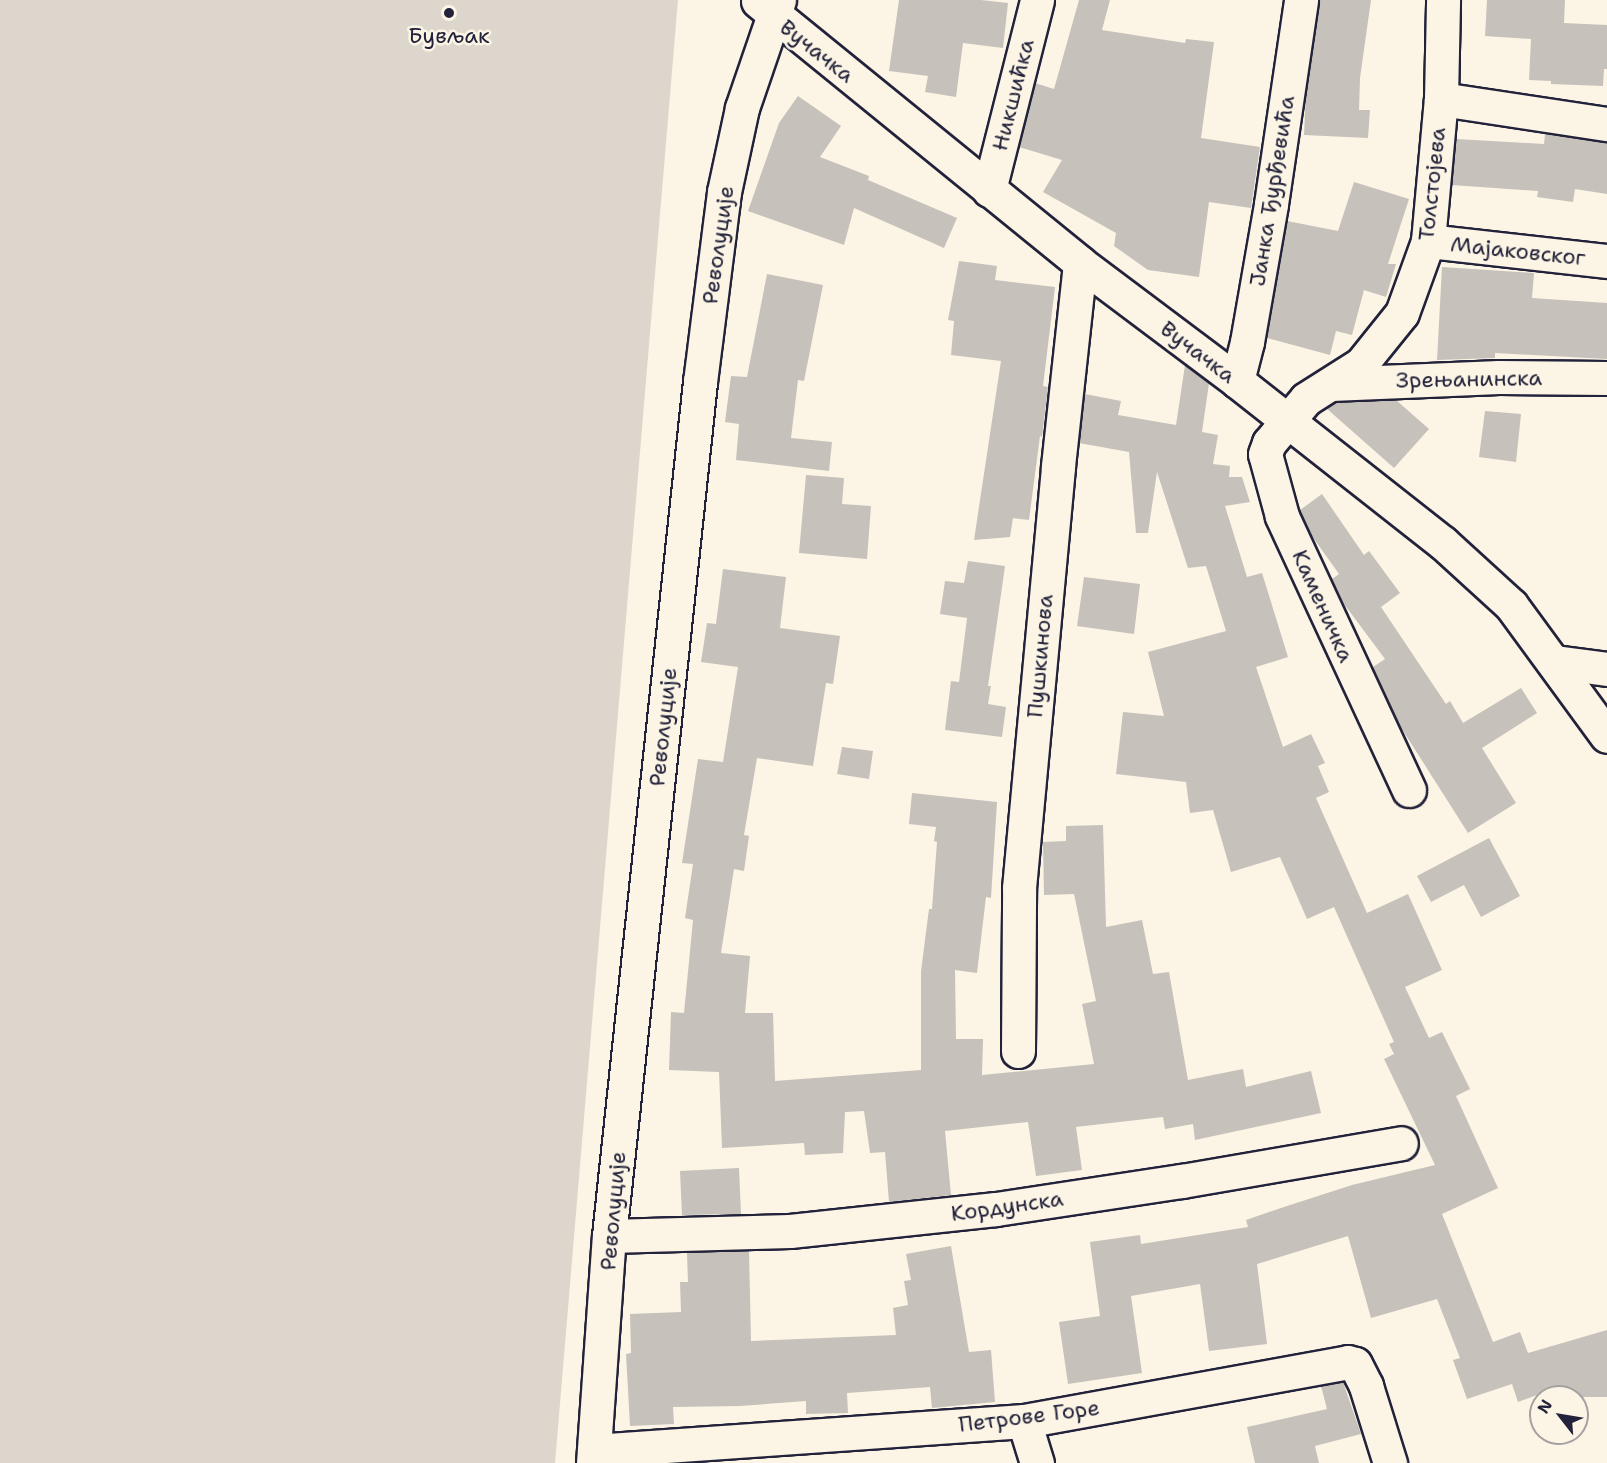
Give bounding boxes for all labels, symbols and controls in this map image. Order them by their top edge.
marker: Бувљак [442,6,456,20]
street label: Вучачка [775,14,859,88]
place label: Бувљак [408,23,490,49]
street label: Никшићка [986,36,1040,154]
street label: Јанка Ђурђевића [1244,94,1300,288]
street label: Толстојева [1413,126,1451,242]
street label: Револуције [697,184,739,306]
street label: Мајаковског [1449,231,1587,271]
street label: Вучачка [1155,315,1241,389]
street label: Зрењанинска [1396,365,1542,393]
street label: Каменичка [1286,546,1360,666]
street label: Пушкинова [1021,593,1059,719]
street label: Револуције [644,666,682,788]
street label: Револуције [595,1150,631,1272]
street label: Кордунска [949,1185,1065,1227]
north arrow [1529,1385,1589,1445]
street label: Петрове Горе [957,1394,1101,1438]
text: N [1533,1396,1557,1417]

